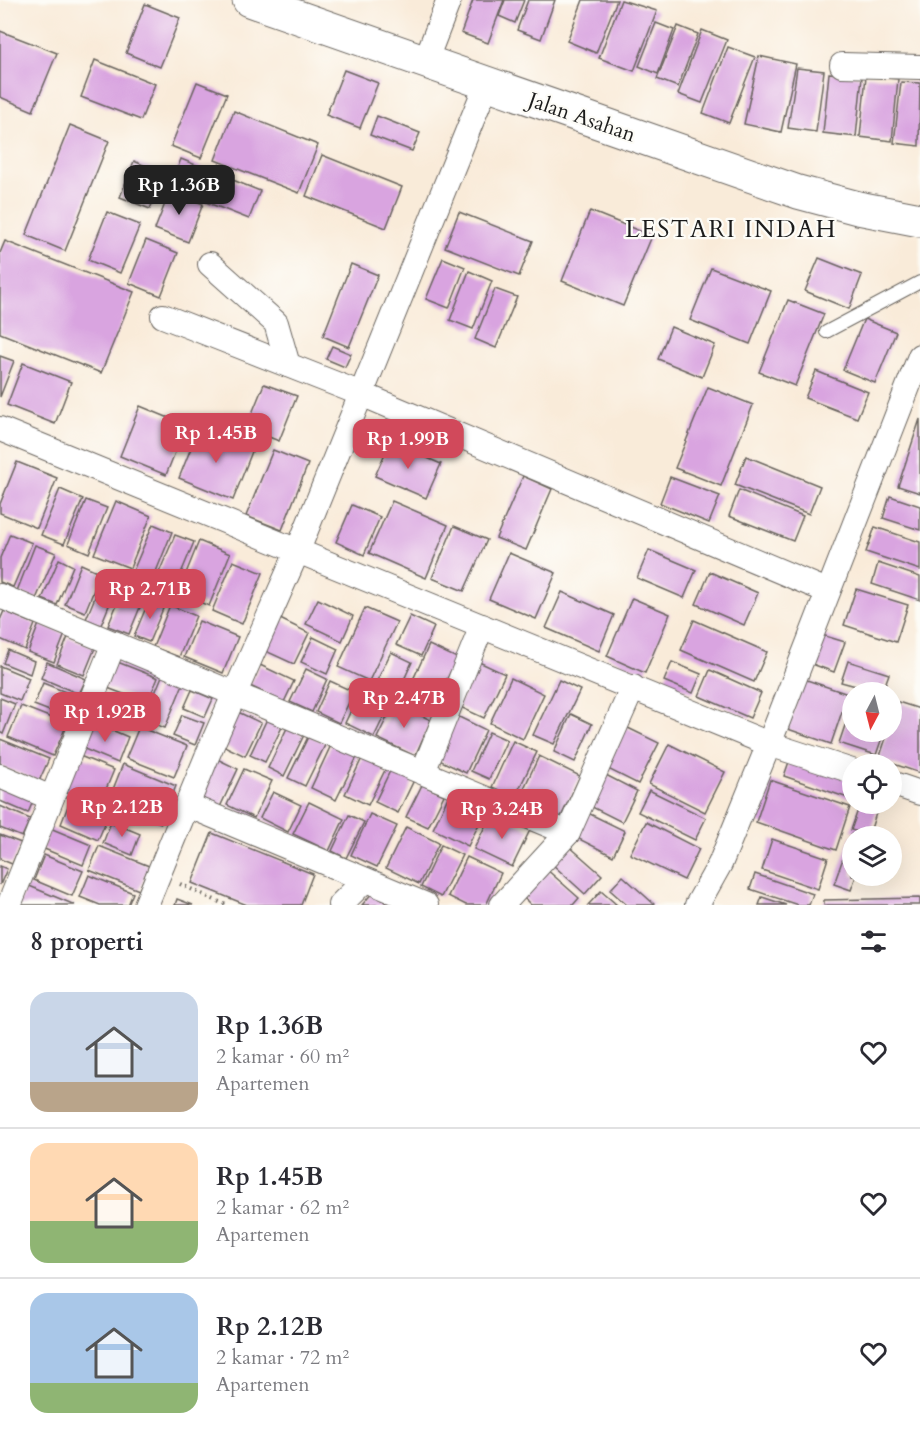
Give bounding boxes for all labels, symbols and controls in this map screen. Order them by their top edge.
street label: Jalan Asahan [521,85,639,149]
pin: Rp 1.36B [117,165,241,216]
text: Rp 1.36B [138,171,220,198]
district label: LESTARI INDAH [625,213,837,246]
pin: Rp 1.45B [154,413,278,464]
text: Rp 1.45B [175,419,257,446]
pin: Rp 1.99B [346,419,470,470]
text: Rp 1.99B [367,425,449,452]
pin: Rp 2.71B [88,569,212,620]
text: Rp 2.71B [109,575,191,602]
pin: Rp 2.47B [342,678,466,729]
north arrow [842,682,902,742]
map controls [842,682,902,886]
text: Rp 2.47B [363,684,445,711]
pin: Rp 1.92B [43,692,167,743]
text: Rp 1.92B [64,698,146,725]
button: locate [842,754,902,814]
pin: Rp 2.12B [60,787,184,838]
pin: Rp 3.24B [440,789,564,840]
text: Rp 2.12B [81,793,163,820]
text: Rp 3.24B [461,795,543,822]
button: layers [842,826,902,886]
text: 8 properti [30,924,143,959]
icon: filters [857,925,890,958]
text: Rp 1.36B [216,1008,323,1043]
icon: home [78,1016,150,1088]
icon: heart [857,1036,890,1069]
text: 2 kamar · 60 m² [216,1043,349,1070]
text: Apartemen [216,1070,310,1097]
text: Rp 1.45B [216,1159,323,1194]
icon: home [78,1167,150,1239]
icon: heart [857,1187,890,1220]
text: 2 kamar · 62 m² [216,1194,349,1221]
text: Apartemen [216,1221,310,1248]
text: Rp 2.12B [216,1309,323,1344]
icon: home [78,1317,150,1389]
icon: heart [857,1337,890,1370]
text: 2 kamar · 72 m² [216,1344,349,1371]
text: Apartemen [216,1371,310,1398]

